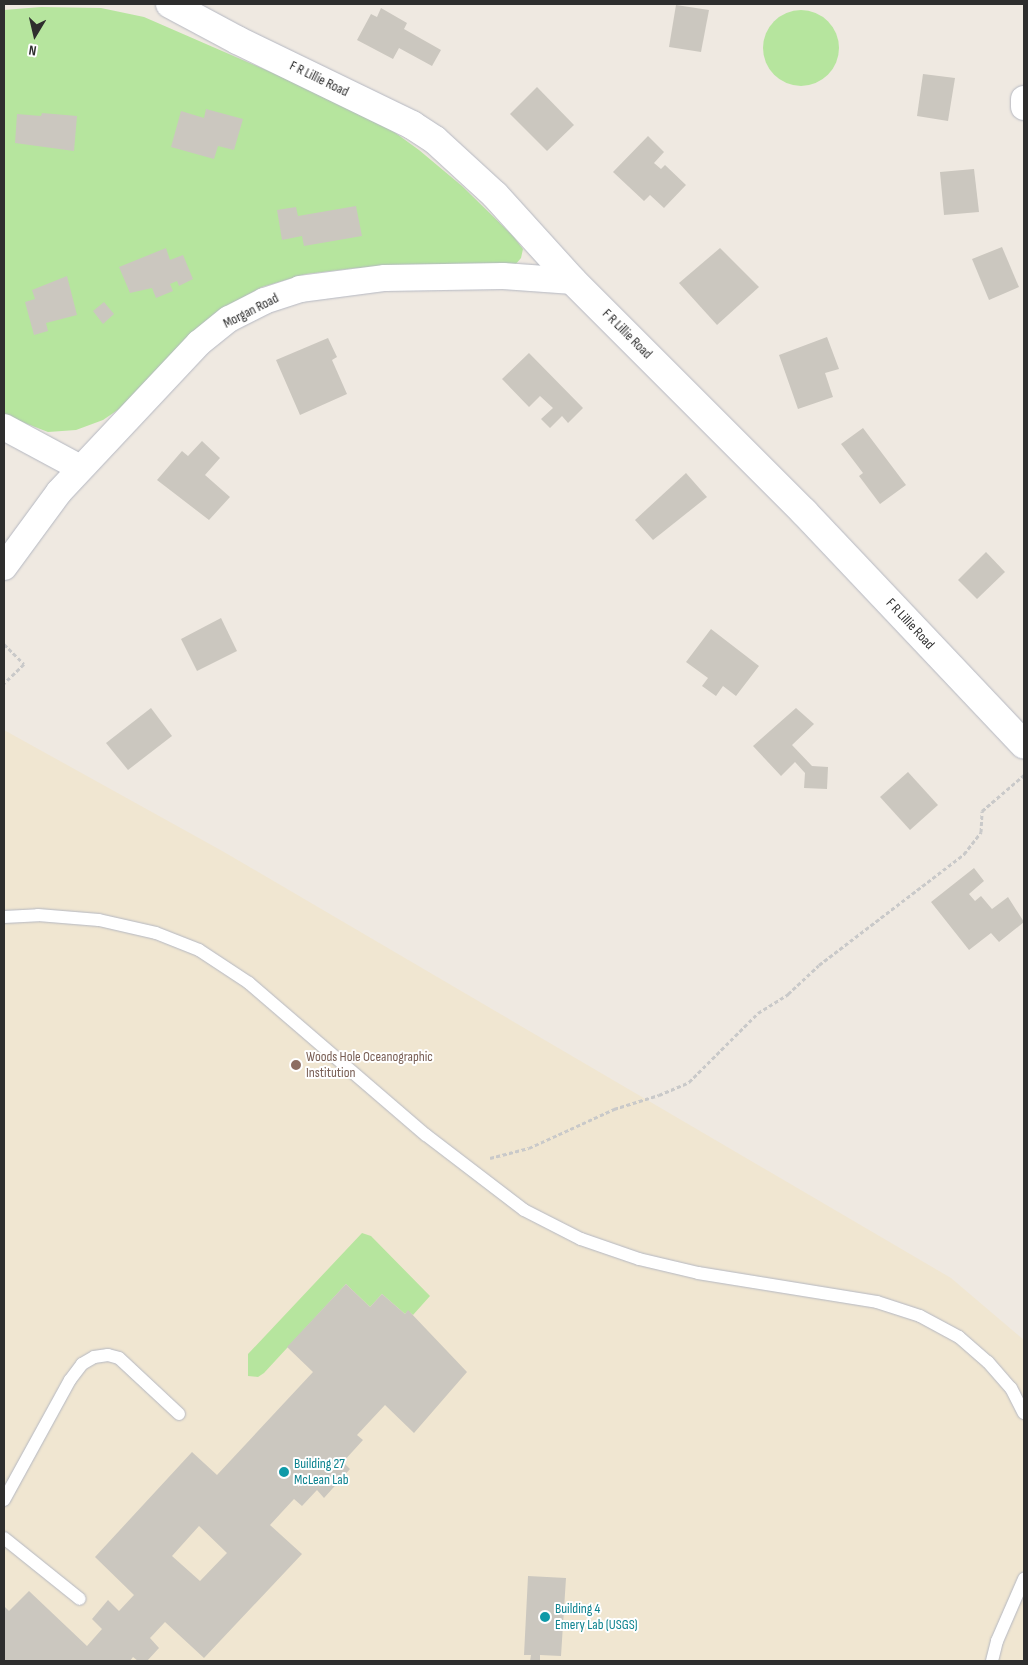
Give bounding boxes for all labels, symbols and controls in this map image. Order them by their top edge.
north arrow [10,10,60,60]
text: N [28,41,38,59]
street label: F R Lillie Road [287,58,351,100]
street label: Morgan Road [220,290,282,332]
street label: F R Lillie Road [599,306,655,362]
street label: F R Lillie Road [882,595,938,653]
place label: Woods Hole Oceanographic Institution [306,1049,433,1082]
marker: Woods Hole Oceanographic Institution [290,1059,302,1071]
place label: Building 27 McLean Lab [294,1456,349,1488]
marker: Building 27 McLean Lab [278,1466,290,1478]
place label: Building 4 Emery Lab (USGS) [555,1601,638,1634]
marker: Building 4 Emery Lab (USGS) [539,1611,551,1623]

